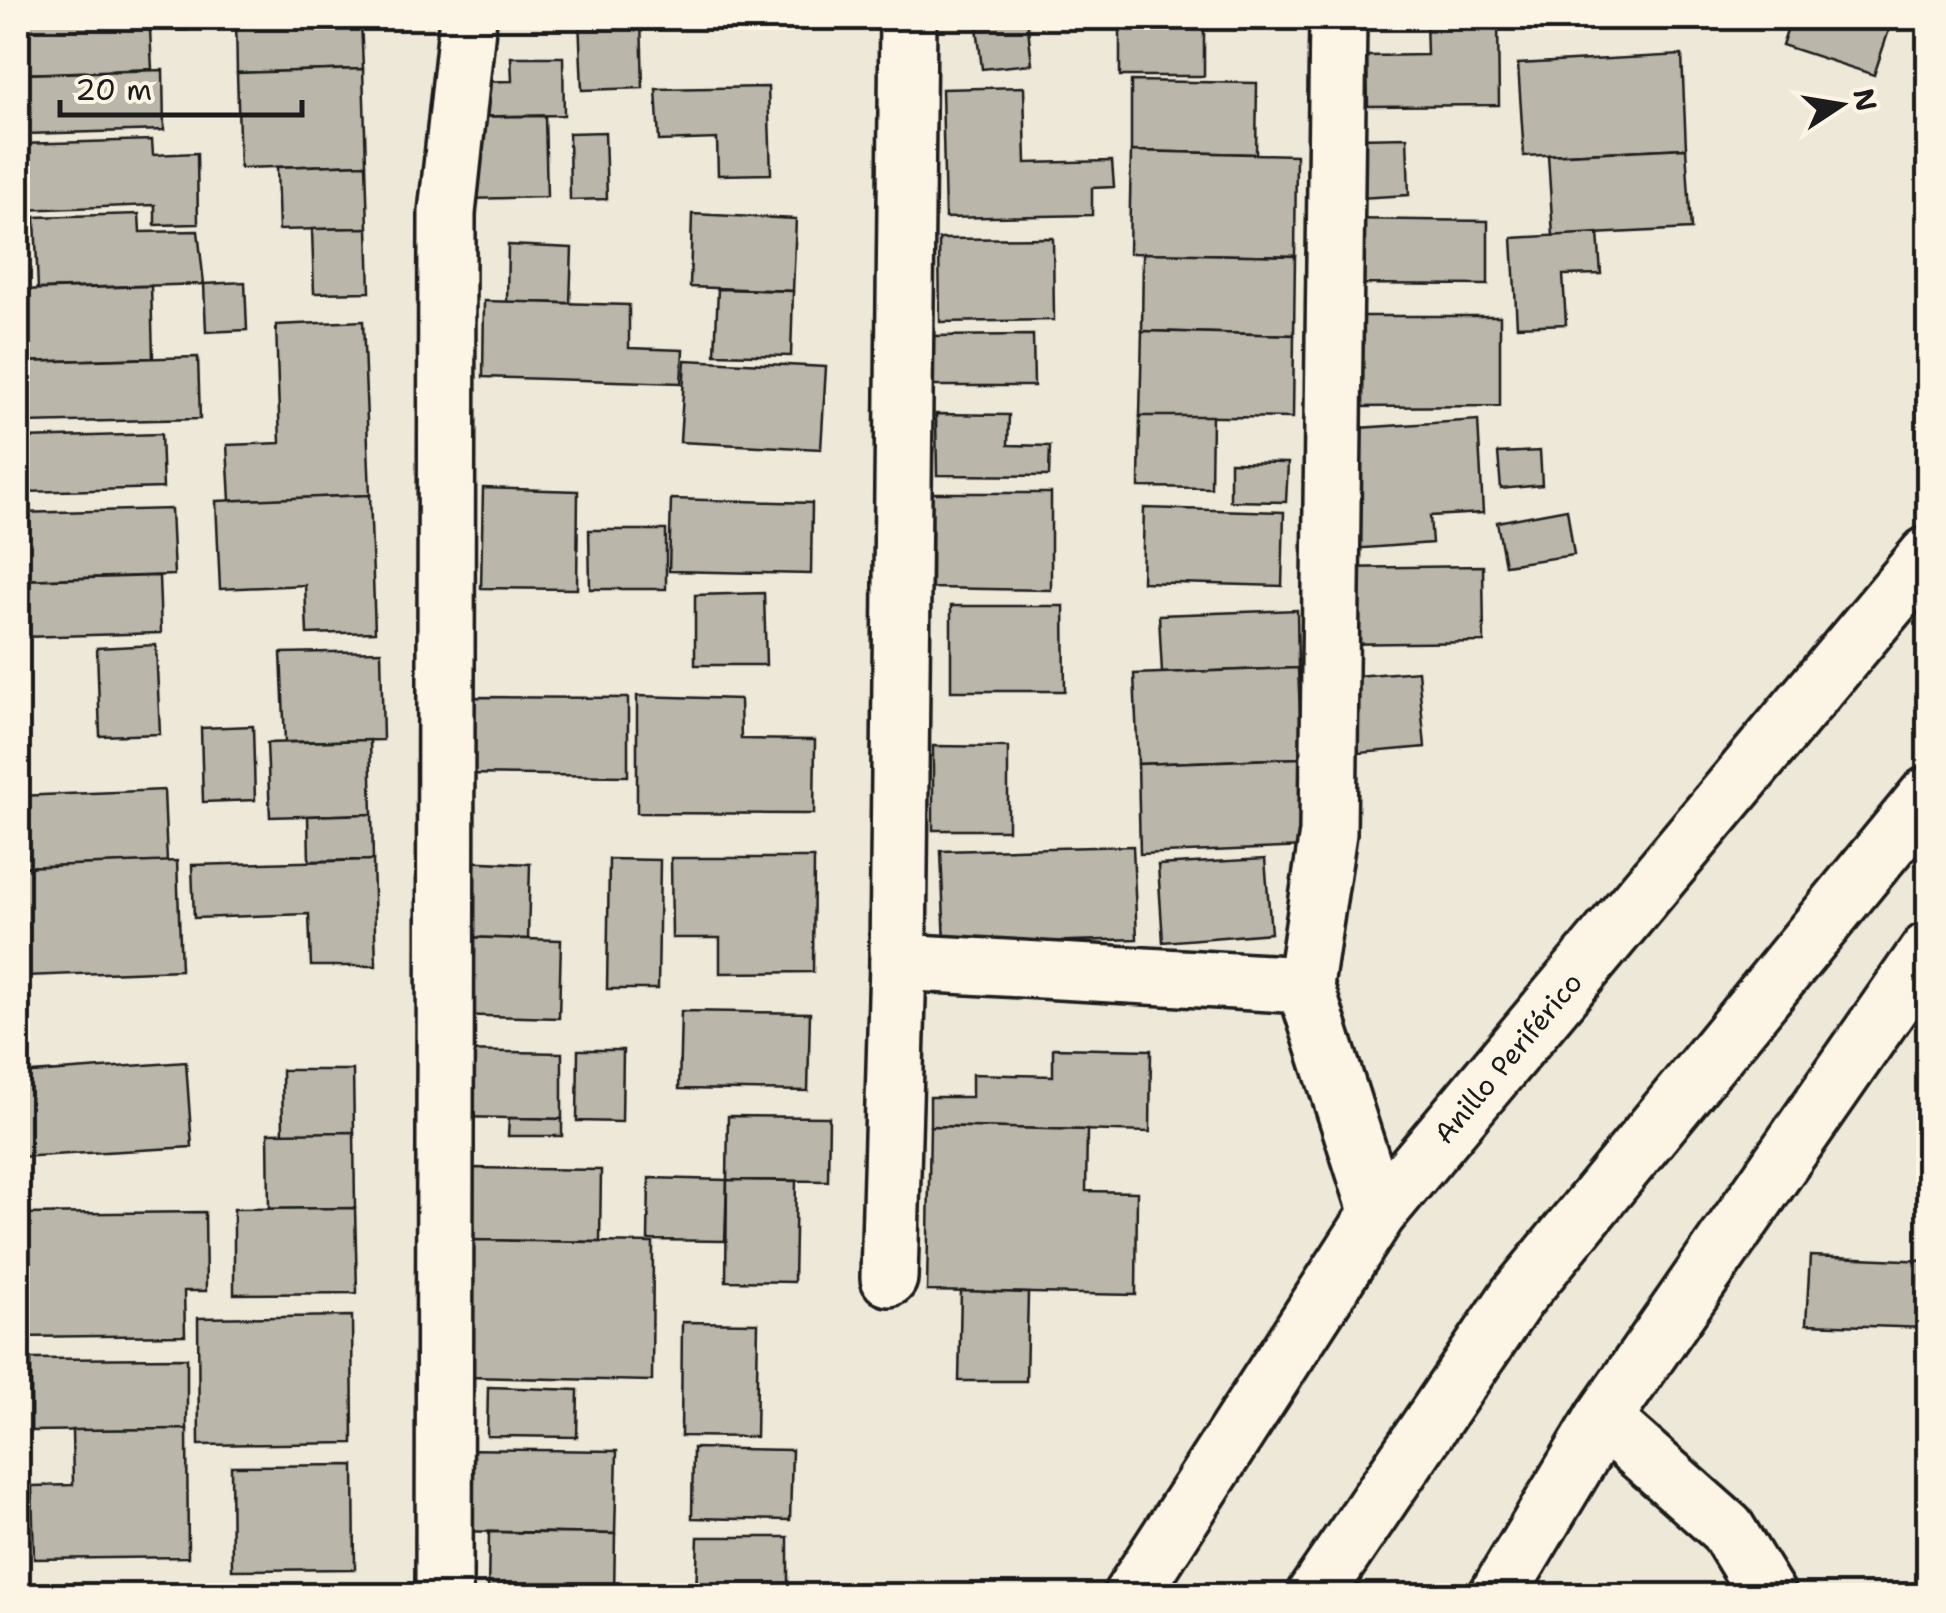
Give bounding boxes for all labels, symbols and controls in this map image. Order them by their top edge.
scale bar [60,55,302,117]
north arrow [1791,55,1891,155]
text: 20 m [75,69,152,110]
text: N [1845,85,1886,115]
street label: Anillo Periférico [1425,964,1590,1152]

